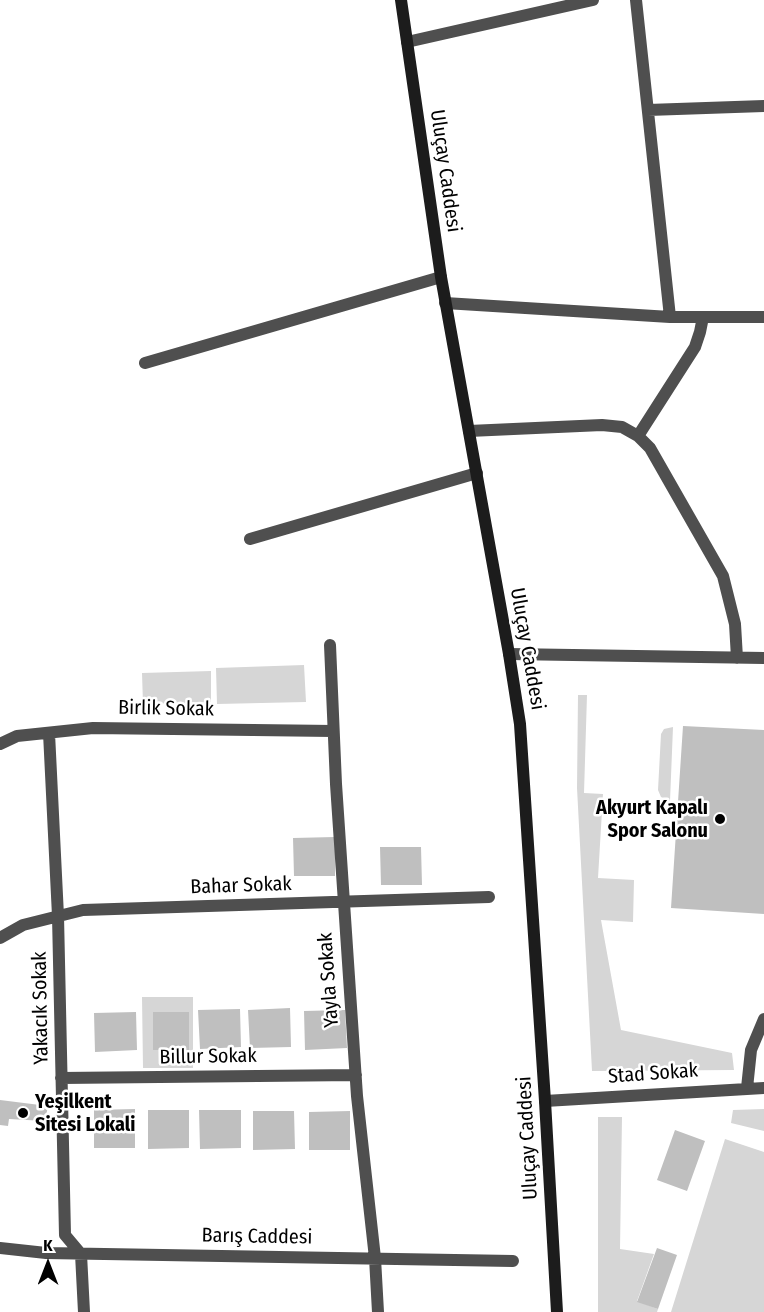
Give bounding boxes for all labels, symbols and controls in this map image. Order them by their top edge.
street label: Uluçay Caddesi [425,108,465,234]
street label: Uluçay Caddesi [504,586,550,712]
street label: Birlik Sokak [118,696,214,722]
place label: Akyurt Kapalı Spor Salonu [596,796,708,843]
marker: Akyurt Kapalı Spor Salonu [713,812,727,826]
street label: Bahar Sokak [190,872,292,900]
street label: Yayla Sokak [314,932,344,1028]
street label: Yakacık Sokak [28,951,54,1065]
street label: Billur Sokak [159,1044,257,1070]
street label: Stad Sokak [607,1059,699,1089]
street label: Uluçay Caddesi [513,1076,543,1200]
place label: Yeşilkent Sitesi Lokali [35,1090,135,1137]
marker: Yeşilkent Sitesi Lokali [16,1106,30,1120]
street label: Barış Caddesi [201,1224,313,1250]
north arrow [18,1234,78,1294]
text: K [43,1236,53,1255]

